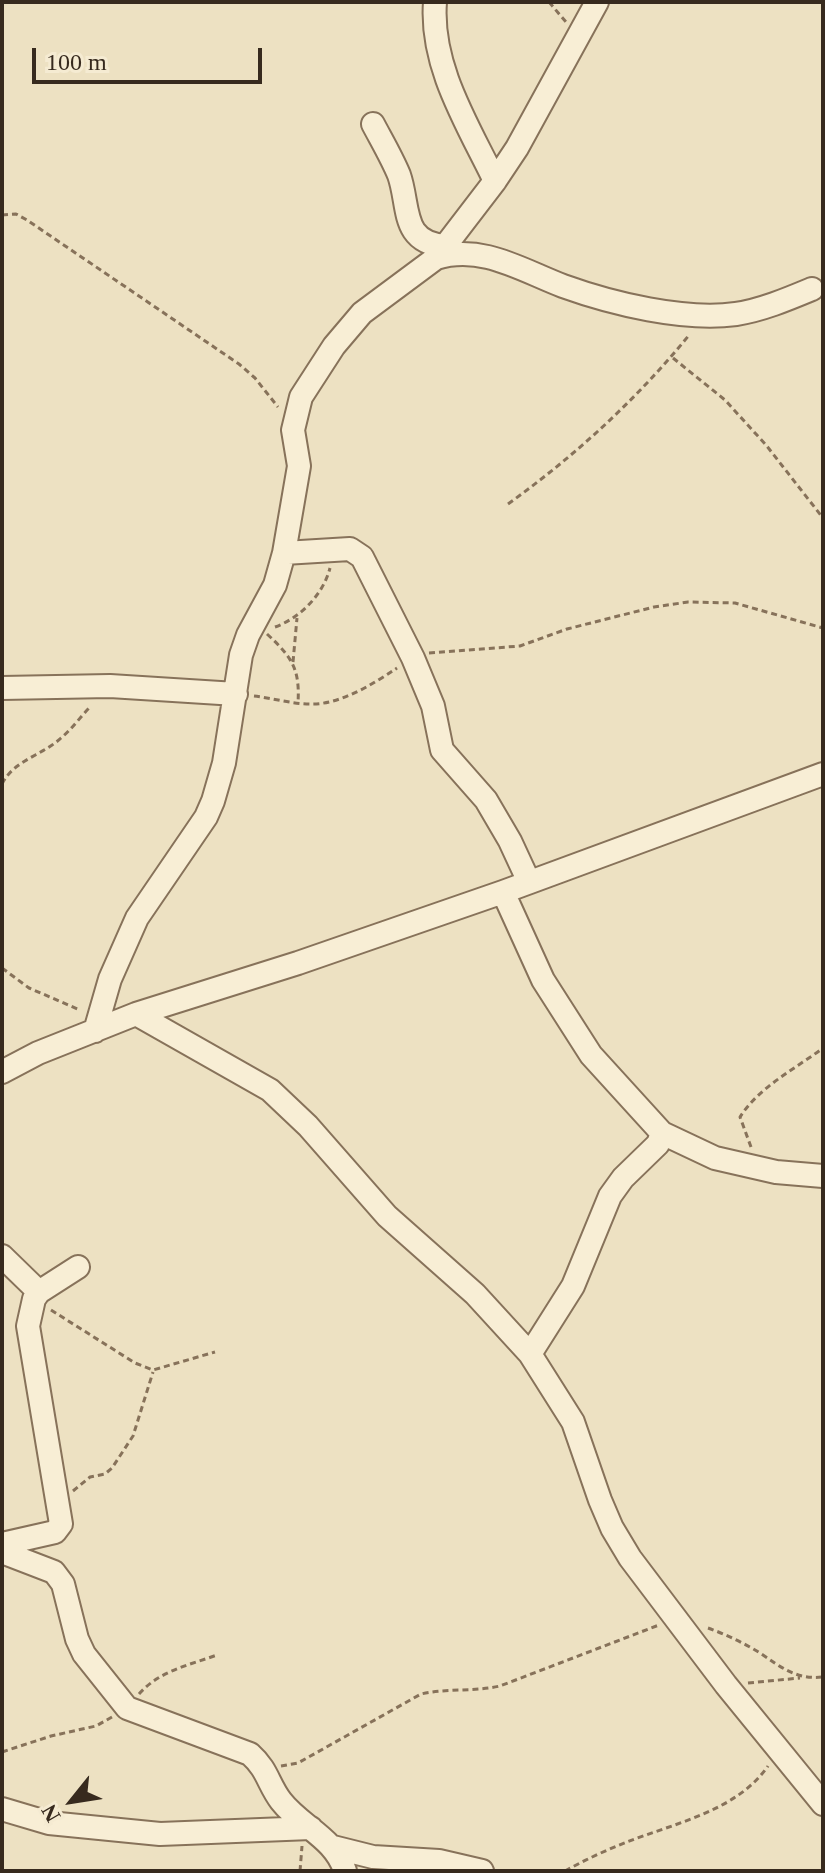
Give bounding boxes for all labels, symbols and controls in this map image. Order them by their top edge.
scale bar [36,32,266,82]
text: 100 m [46,49,107,75]
north arrow [32,1761,112,1841]
text: N [36,1800,66,1826]

